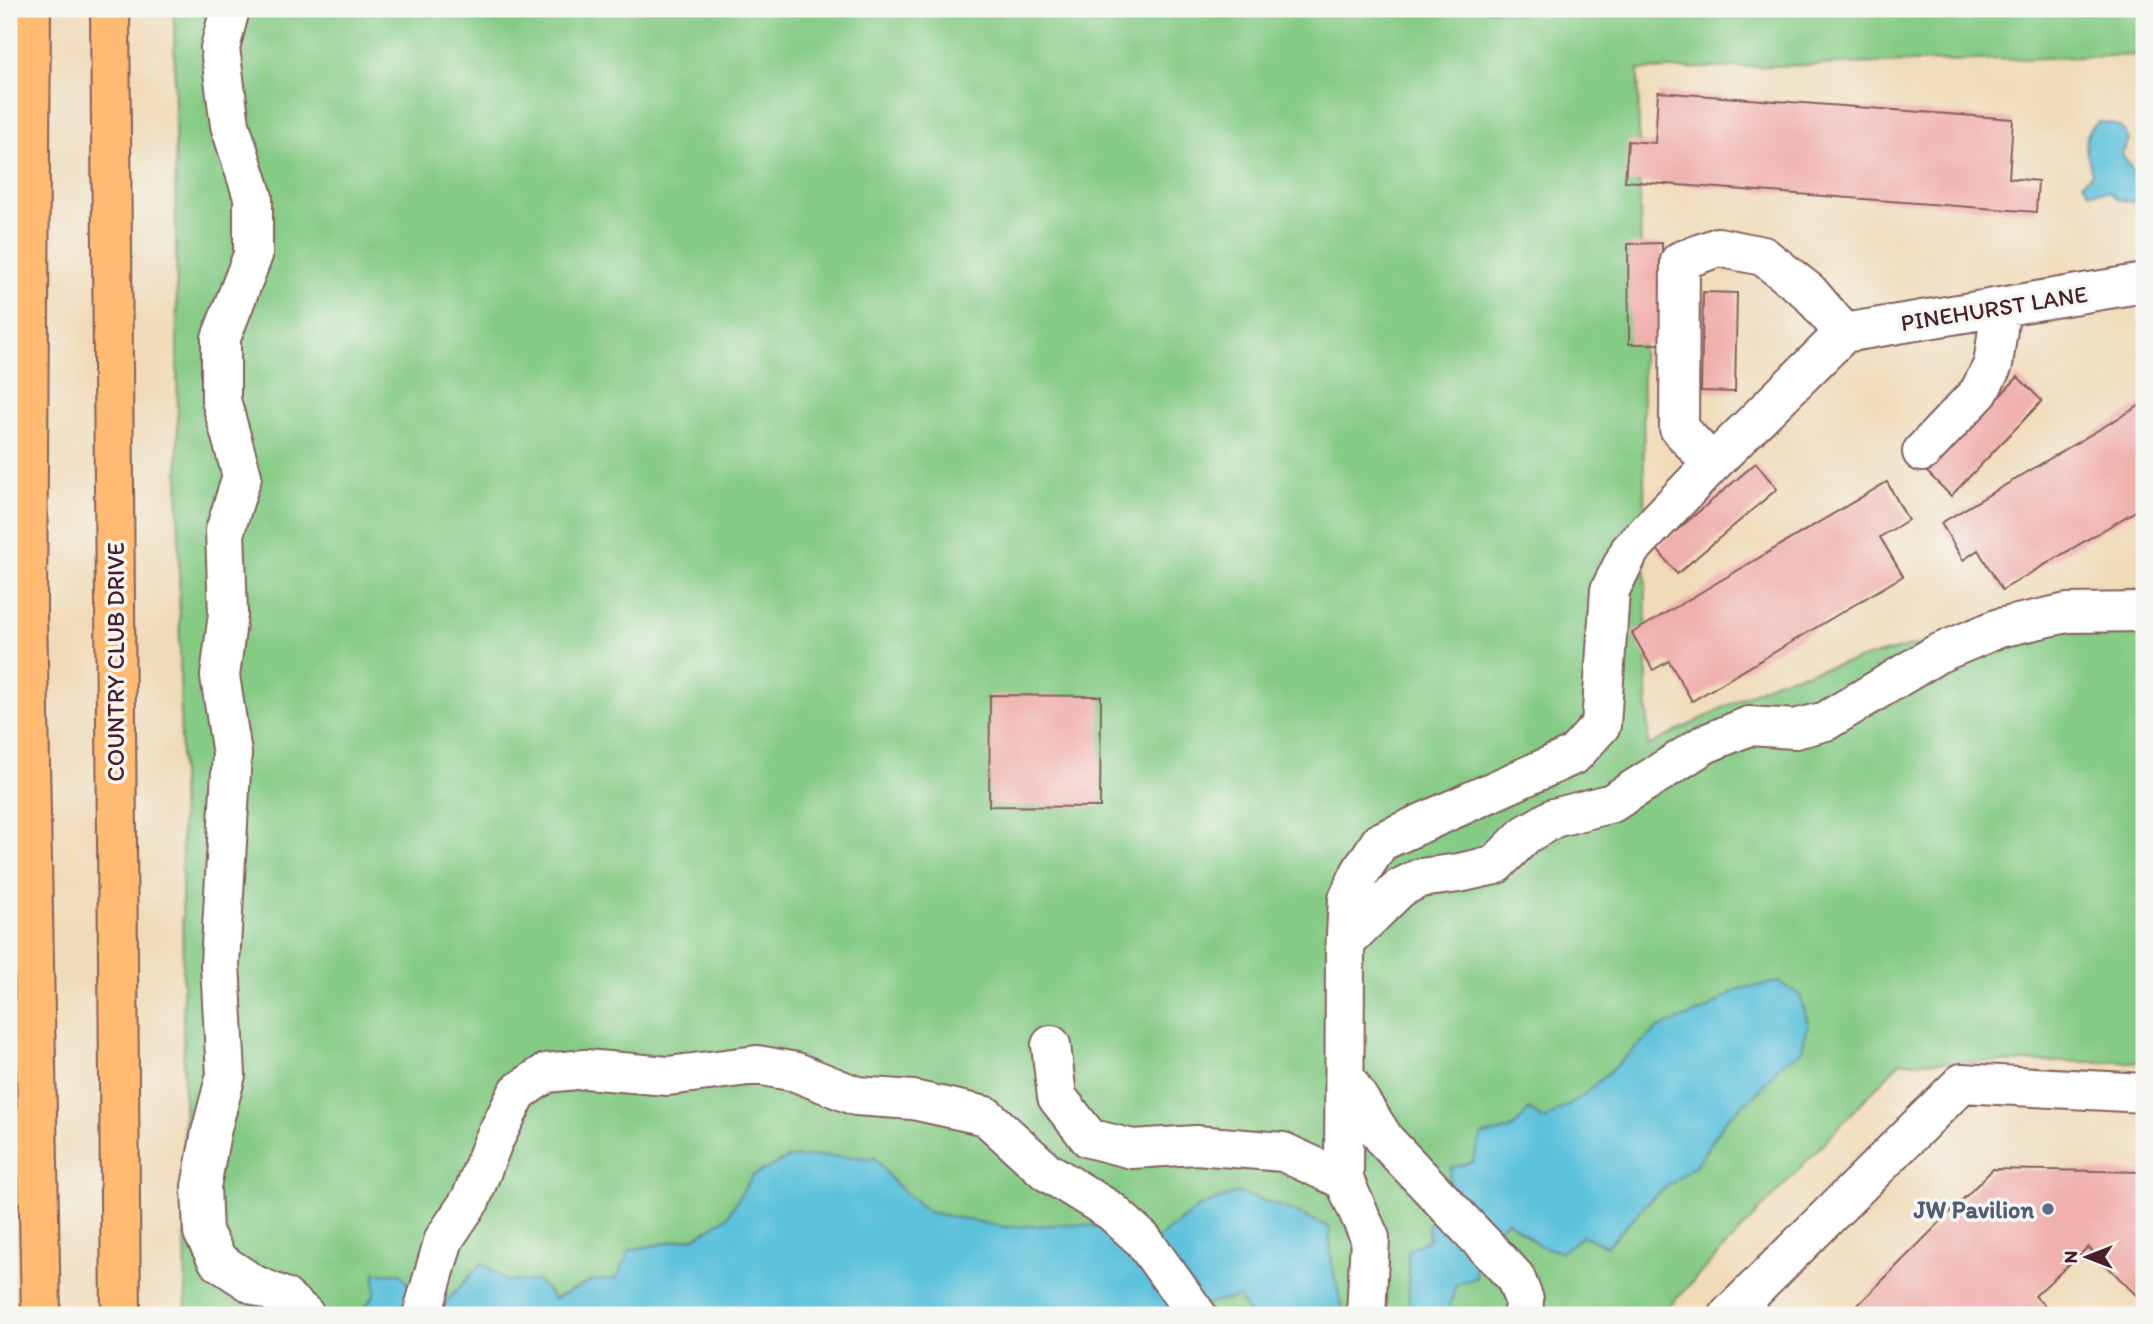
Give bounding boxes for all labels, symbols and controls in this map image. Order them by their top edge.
street label: PINEHURST LANE [1898,279,2090,337]
street label: COUNTRY CLUB DRIVE [101,542,130,782]
place label: JW Pavilion [1913,1195,2034,1224]
marker: JW Pavilion [2040,1201,2056,1217]
north arrow [2052,1222,2122,1292]
text: N [2059,1251,2082,1263]

